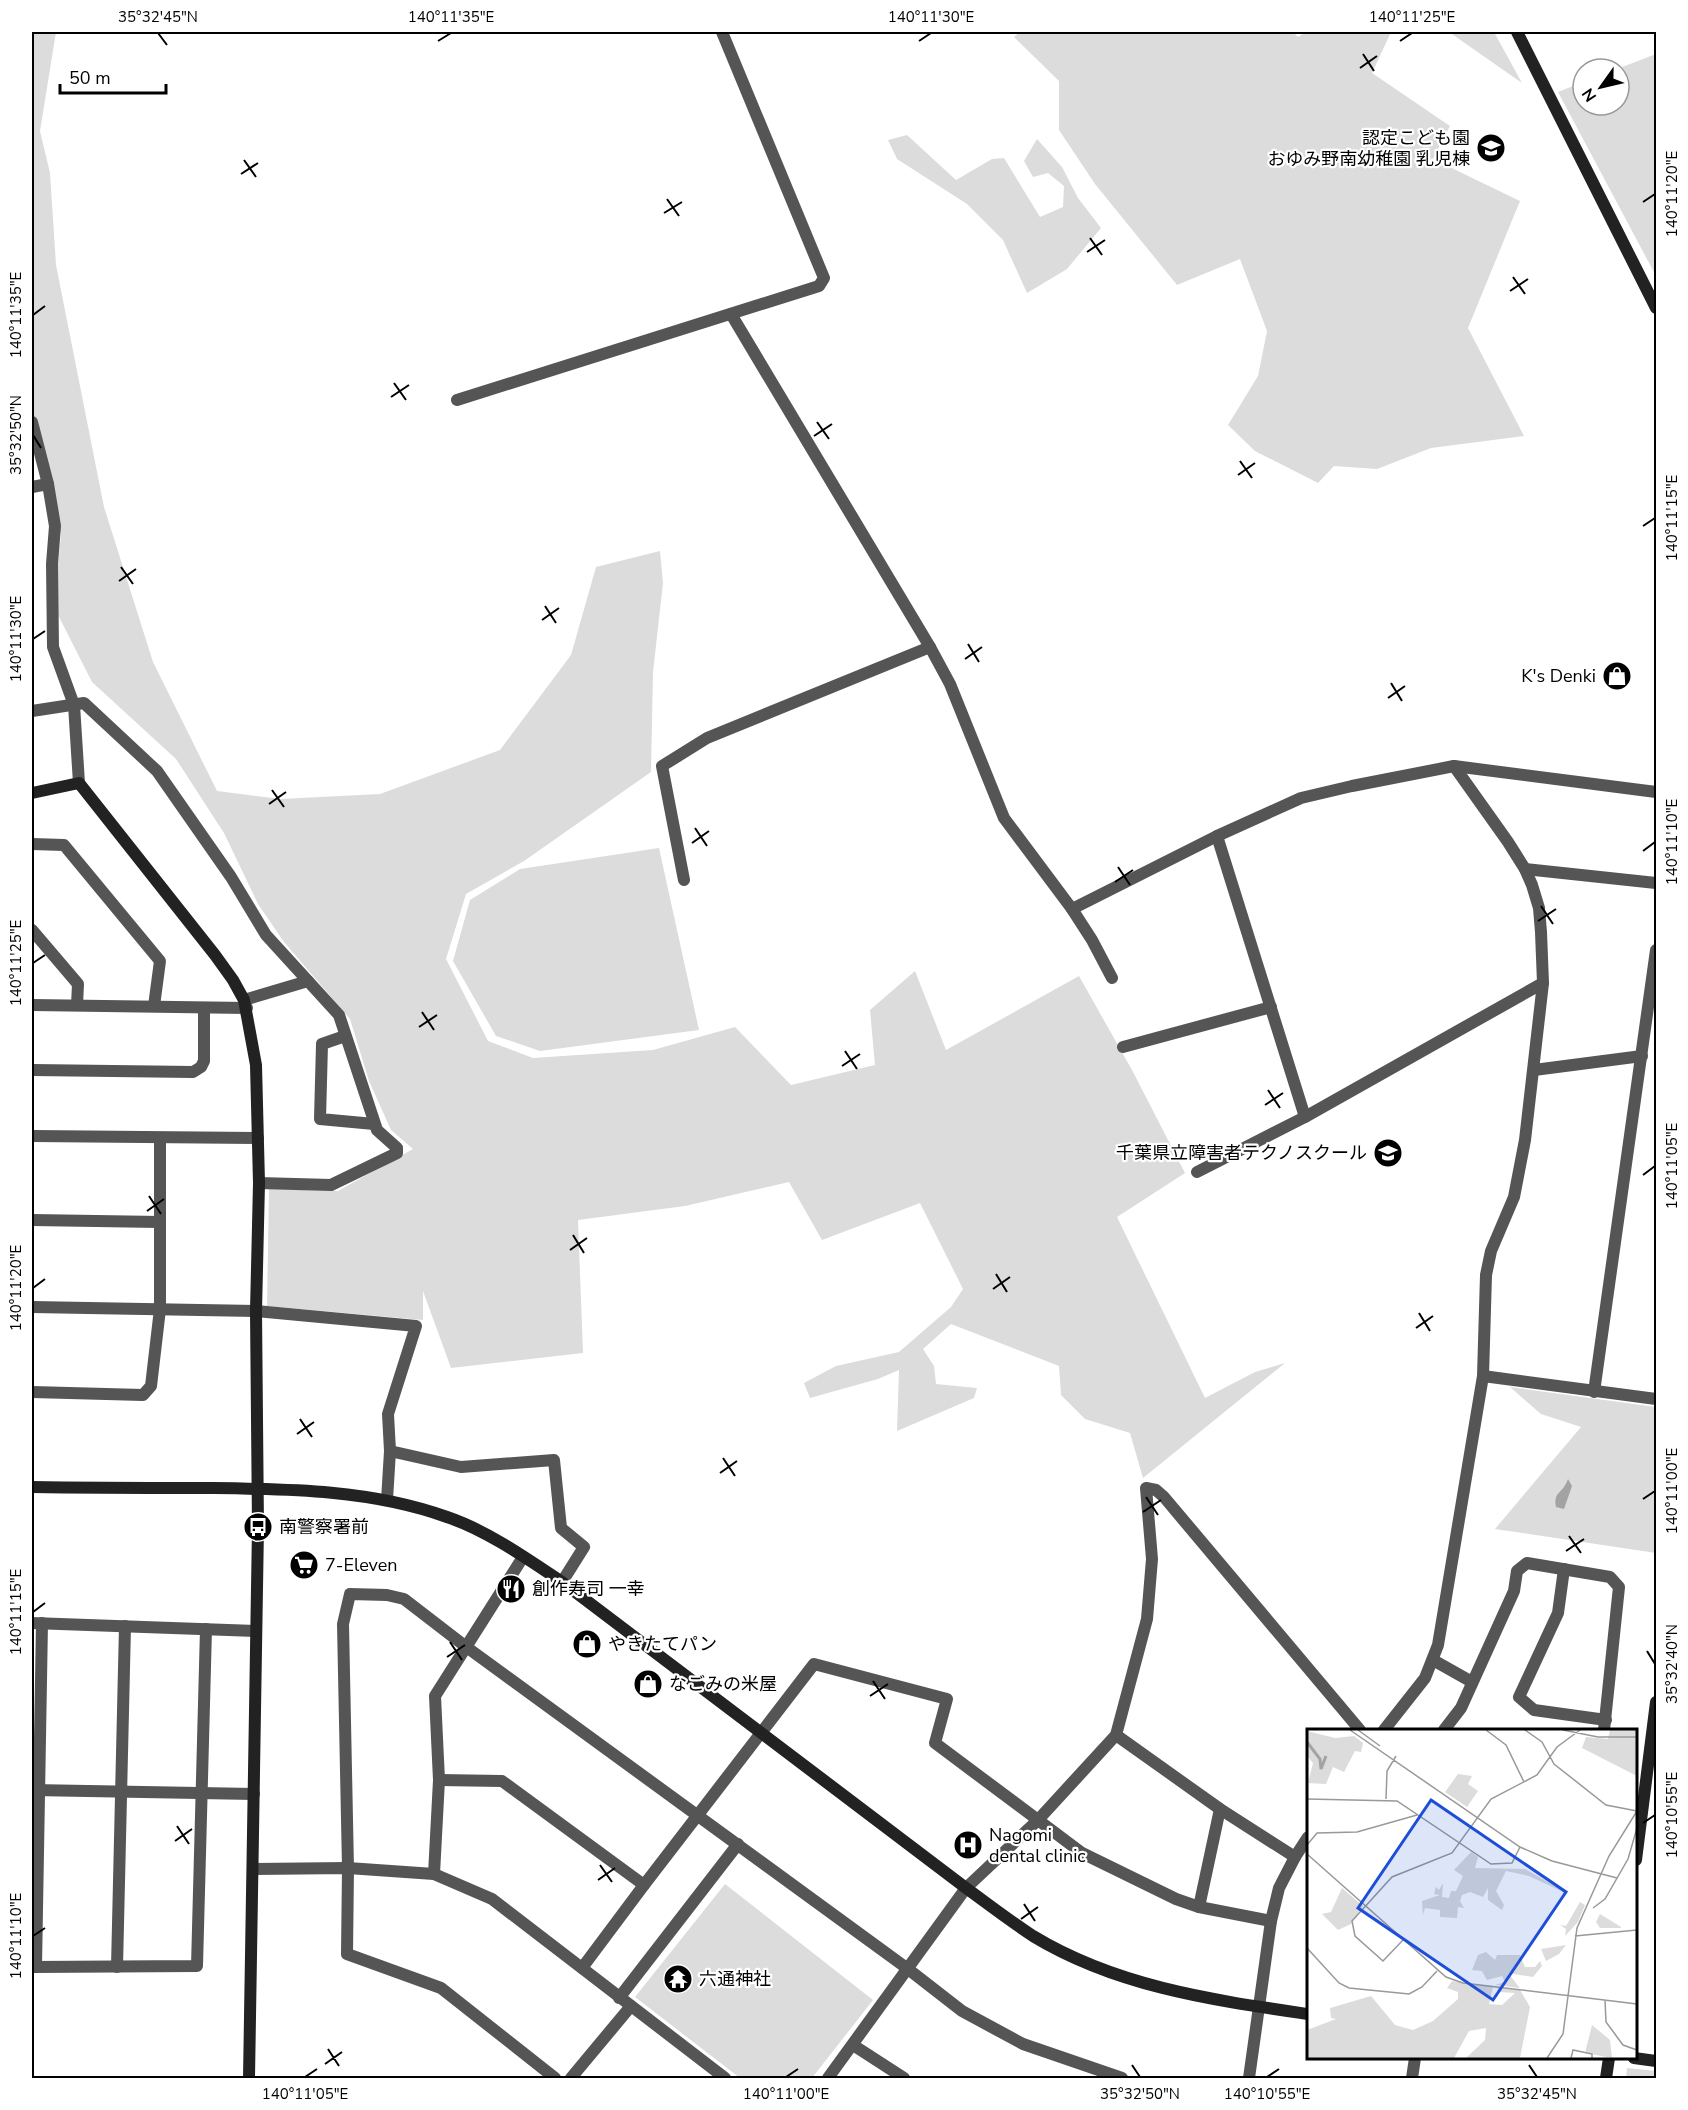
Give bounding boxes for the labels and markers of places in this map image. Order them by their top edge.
place label: 認定こども園 おゆみ野南幼稚園 乳児棟 [1267,126,1470,171]
school or university icon: 認定こども園 おゆみ野南幼稚園 乳児棟 [1475,132,1507,164]
shop icon: K's Denki [1601,660,1633,692]
place label: K's Denki [1521,664,1596,688]
school or university icon: 千葉県立障害者テクノスクール [1372,1137,1404,1169]
place label: 千葉県立障害者テクノスクール [1116,1141,1367,1165]
bus stop icon: 南警察署前 [242,1511,274,1543]
place label: 南警察署前 [279,1515,369,1539]
supermarket icon: 7-Eleven [288,1549,320,1581]
place label: 7-Eleven [325,1553,398,1577]
restaurant icon: 創作寿司 一幸 [495,1573,527,1605]
place label: 創作寿司 一幸 [532,1577,645,1601]
shop icon: やきたてパン [571,1628,603,1660]
place label: やきたてパン [608,1632,717,1656]
shop icon: なごみの米屋 [632,1668,664,1700]
place label: なごみの米屋 [669,1672,777,1696]
place label: Nagomi dental clinic [989,1823,1086,1868]
hospital icon: Nagomi dental clinic [952,1829,984,1861]
temple icon: 六通神社 [662,1963,694,1995]
place label: 六通神社 [699,1967,771,1991]

